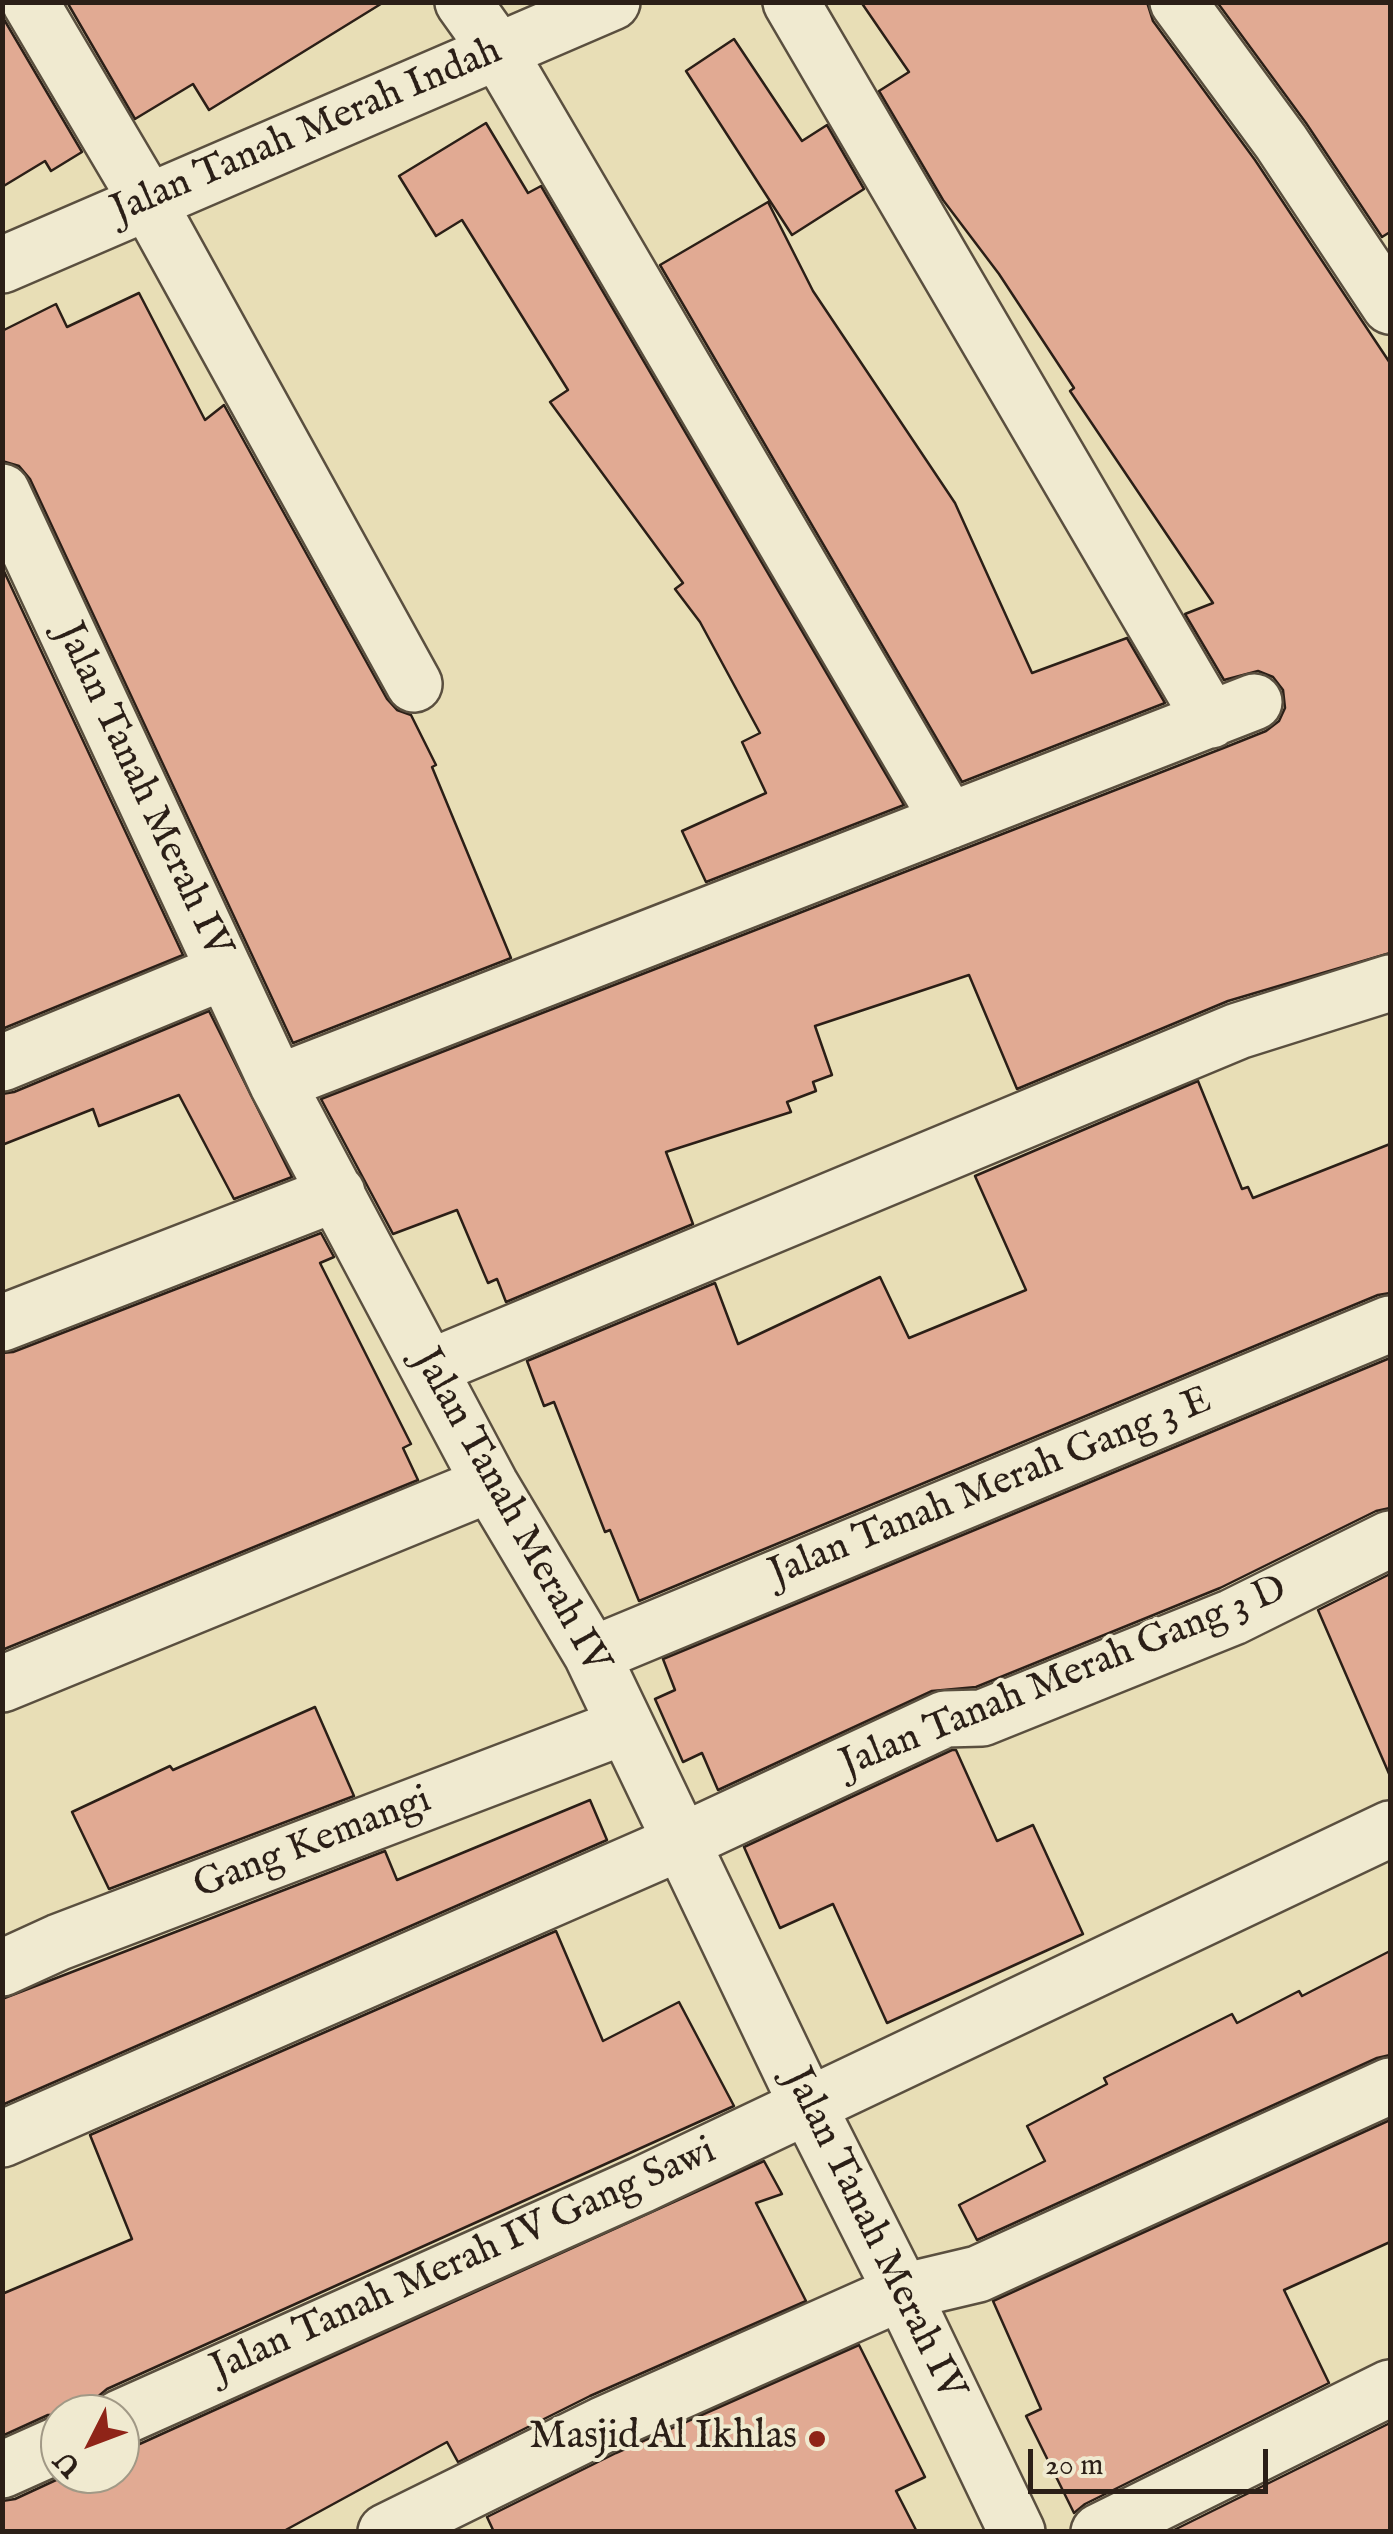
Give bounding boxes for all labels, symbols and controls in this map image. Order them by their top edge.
street label: Jalan Tanah Merah Indah [105,29,509,237]
street label: Jalan Tanah Merah IV [42,616,240,966]
street label: Jalan Tanah Merah IV [400,1341,618,1683]
street label: Jalan Tanah Merah Gang 3 E [763,1378,1219,1600]
street label: Jalan Tanah Merah Gang 3 D [834,1567,1294,1791]
street label: Gang Kemangi [188,1778,438,1912]
street label: Jalan Tanah Merah IV [771,2061,973,2409]
street label: Jalan Tanah Merah IV Gang Sawi [204,2129,724,2395]
north arrow [40,2394,140,2494]
place label: Masjid Al Ikhlas [529,2415,797,2463]
marker: Masjid Al Ikhlas [806,2428,828,2450]
scale bar [1033,2429,1273,2491]
text: U [48,2443,90,2484]
text: 20 m [1045,2447,1104,2485]

